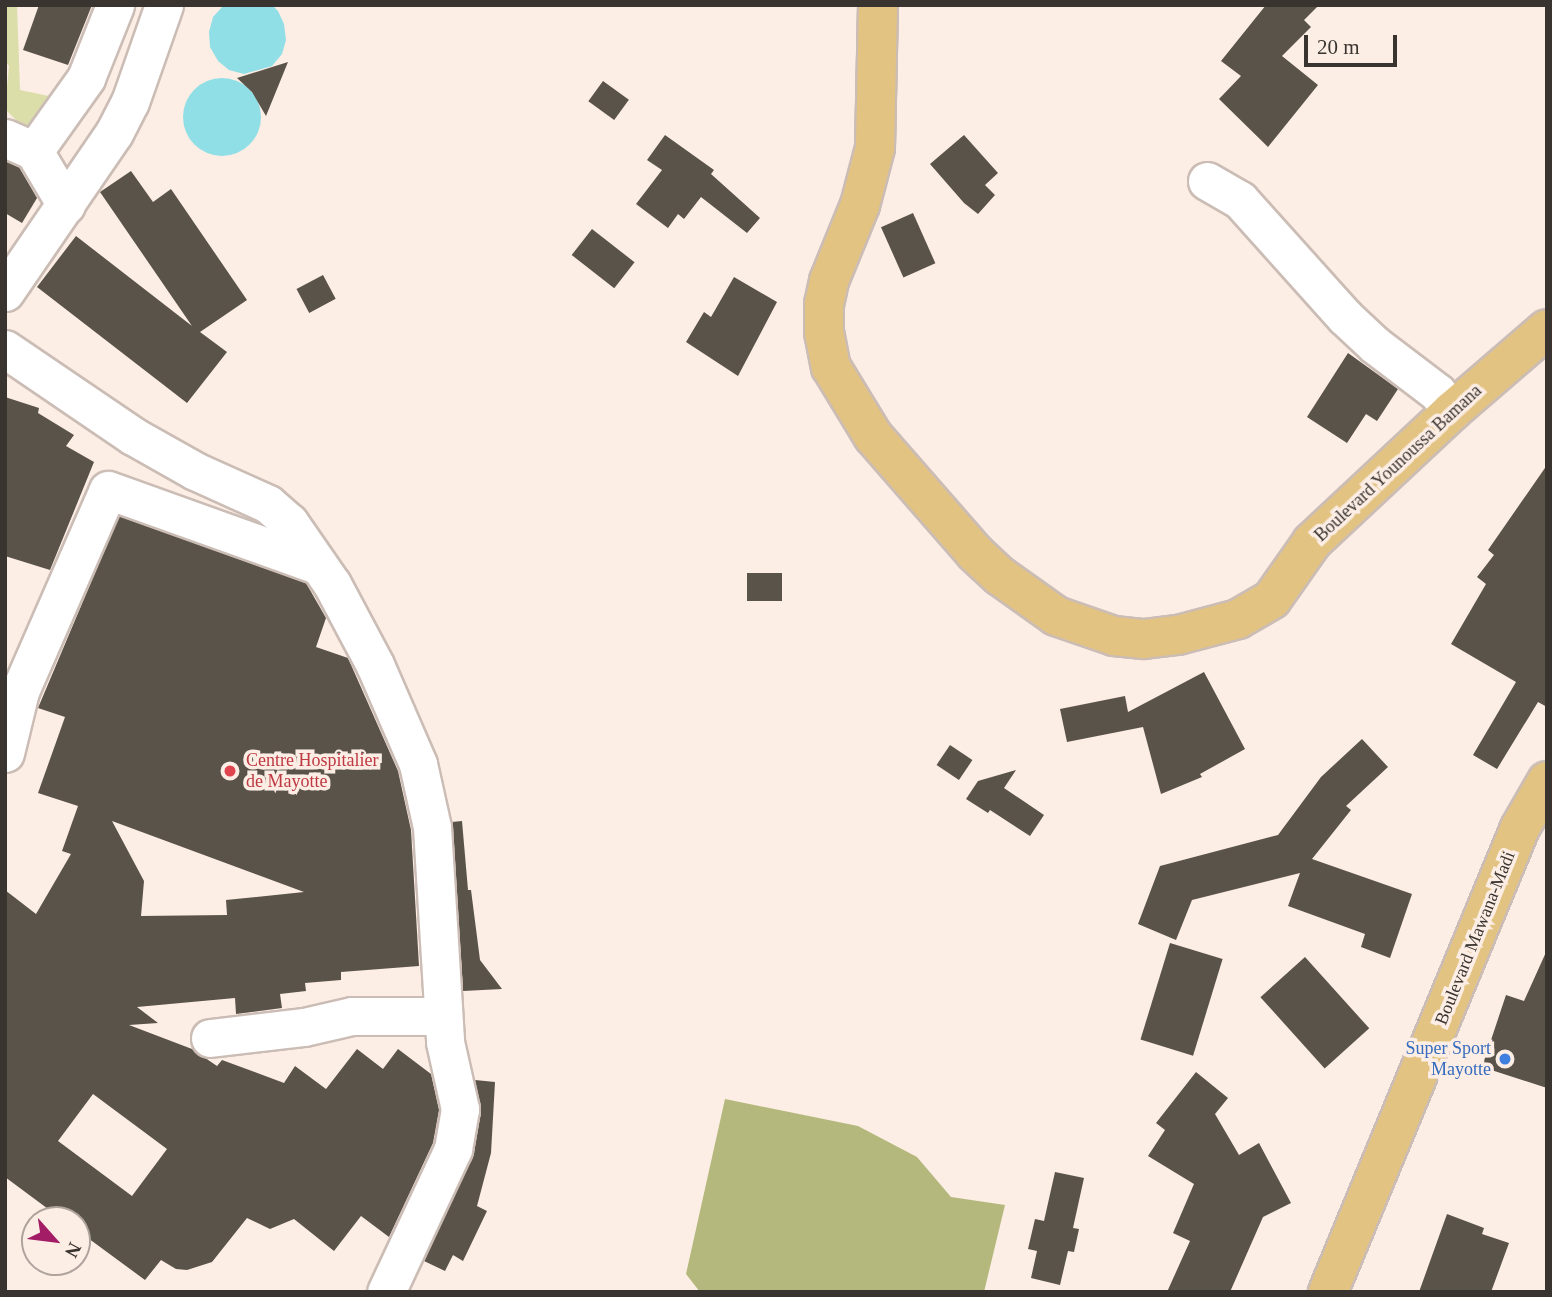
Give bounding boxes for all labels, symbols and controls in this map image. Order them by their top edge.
scale bar [1307,21,1400,65]
text: 20 m [1317,35,1360,59]
street label: Boulevard Younoussa Bamana [1310,380,1486,546]
place label: Centre Hospitalier de Mayotte [246,750,378,792]
marker: Centre Hospitalier de Mayotte [220,761,240,781]
street label: Boulevard Mawana-Madi [1430,848,1520,1028]
place label: Super Sport Mayotte [1406,1038,1491,1080]
marker: Super Sport Mayotte [1497,1051,1513,1067]
north arrow [21,1206,91,1276]
text: N [61,1239,86,1261]

